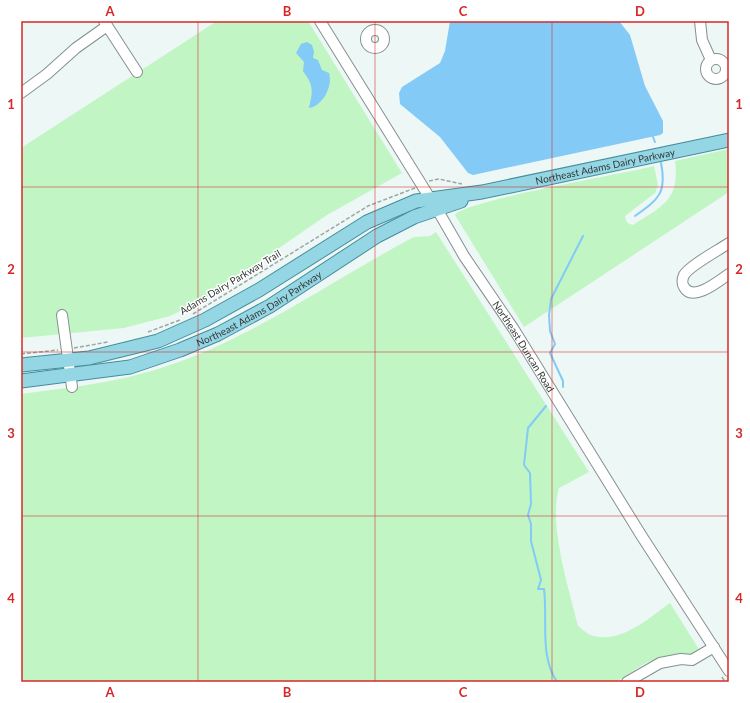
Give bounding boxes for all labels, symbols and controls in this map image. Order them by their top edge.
text: A [104,3,115,19]
text: B [283,3,292,19]
text: C [459,3,468,19]
text: D [635,3,645,19]
text: 1 [7,96,15,112]
text: 1 [735,96,743,112]
street label: Northeast Adams Dairy Parkway [534,145,677,187]
street label: Adams Dairy Parkway Trail [177,247,283,317]
text: 2 [7,261,15,277]
text: 2 [735,261,743,277]
street label: Northeast Adams Dairy Parkway [194,268,324,348]
street label: Northeast Duncan Road [490,299,557,394]
text: 3 [7,425,15,441]
text: 3 [735,425,743,441]
text: 4 [7,590,15,606]
text: 4 [735,590,743,606]
text: A [104,684,115,700]
text: B [283,684,292,700]
text: C [459,684,468,700]
text: D [635,684,645,700]

